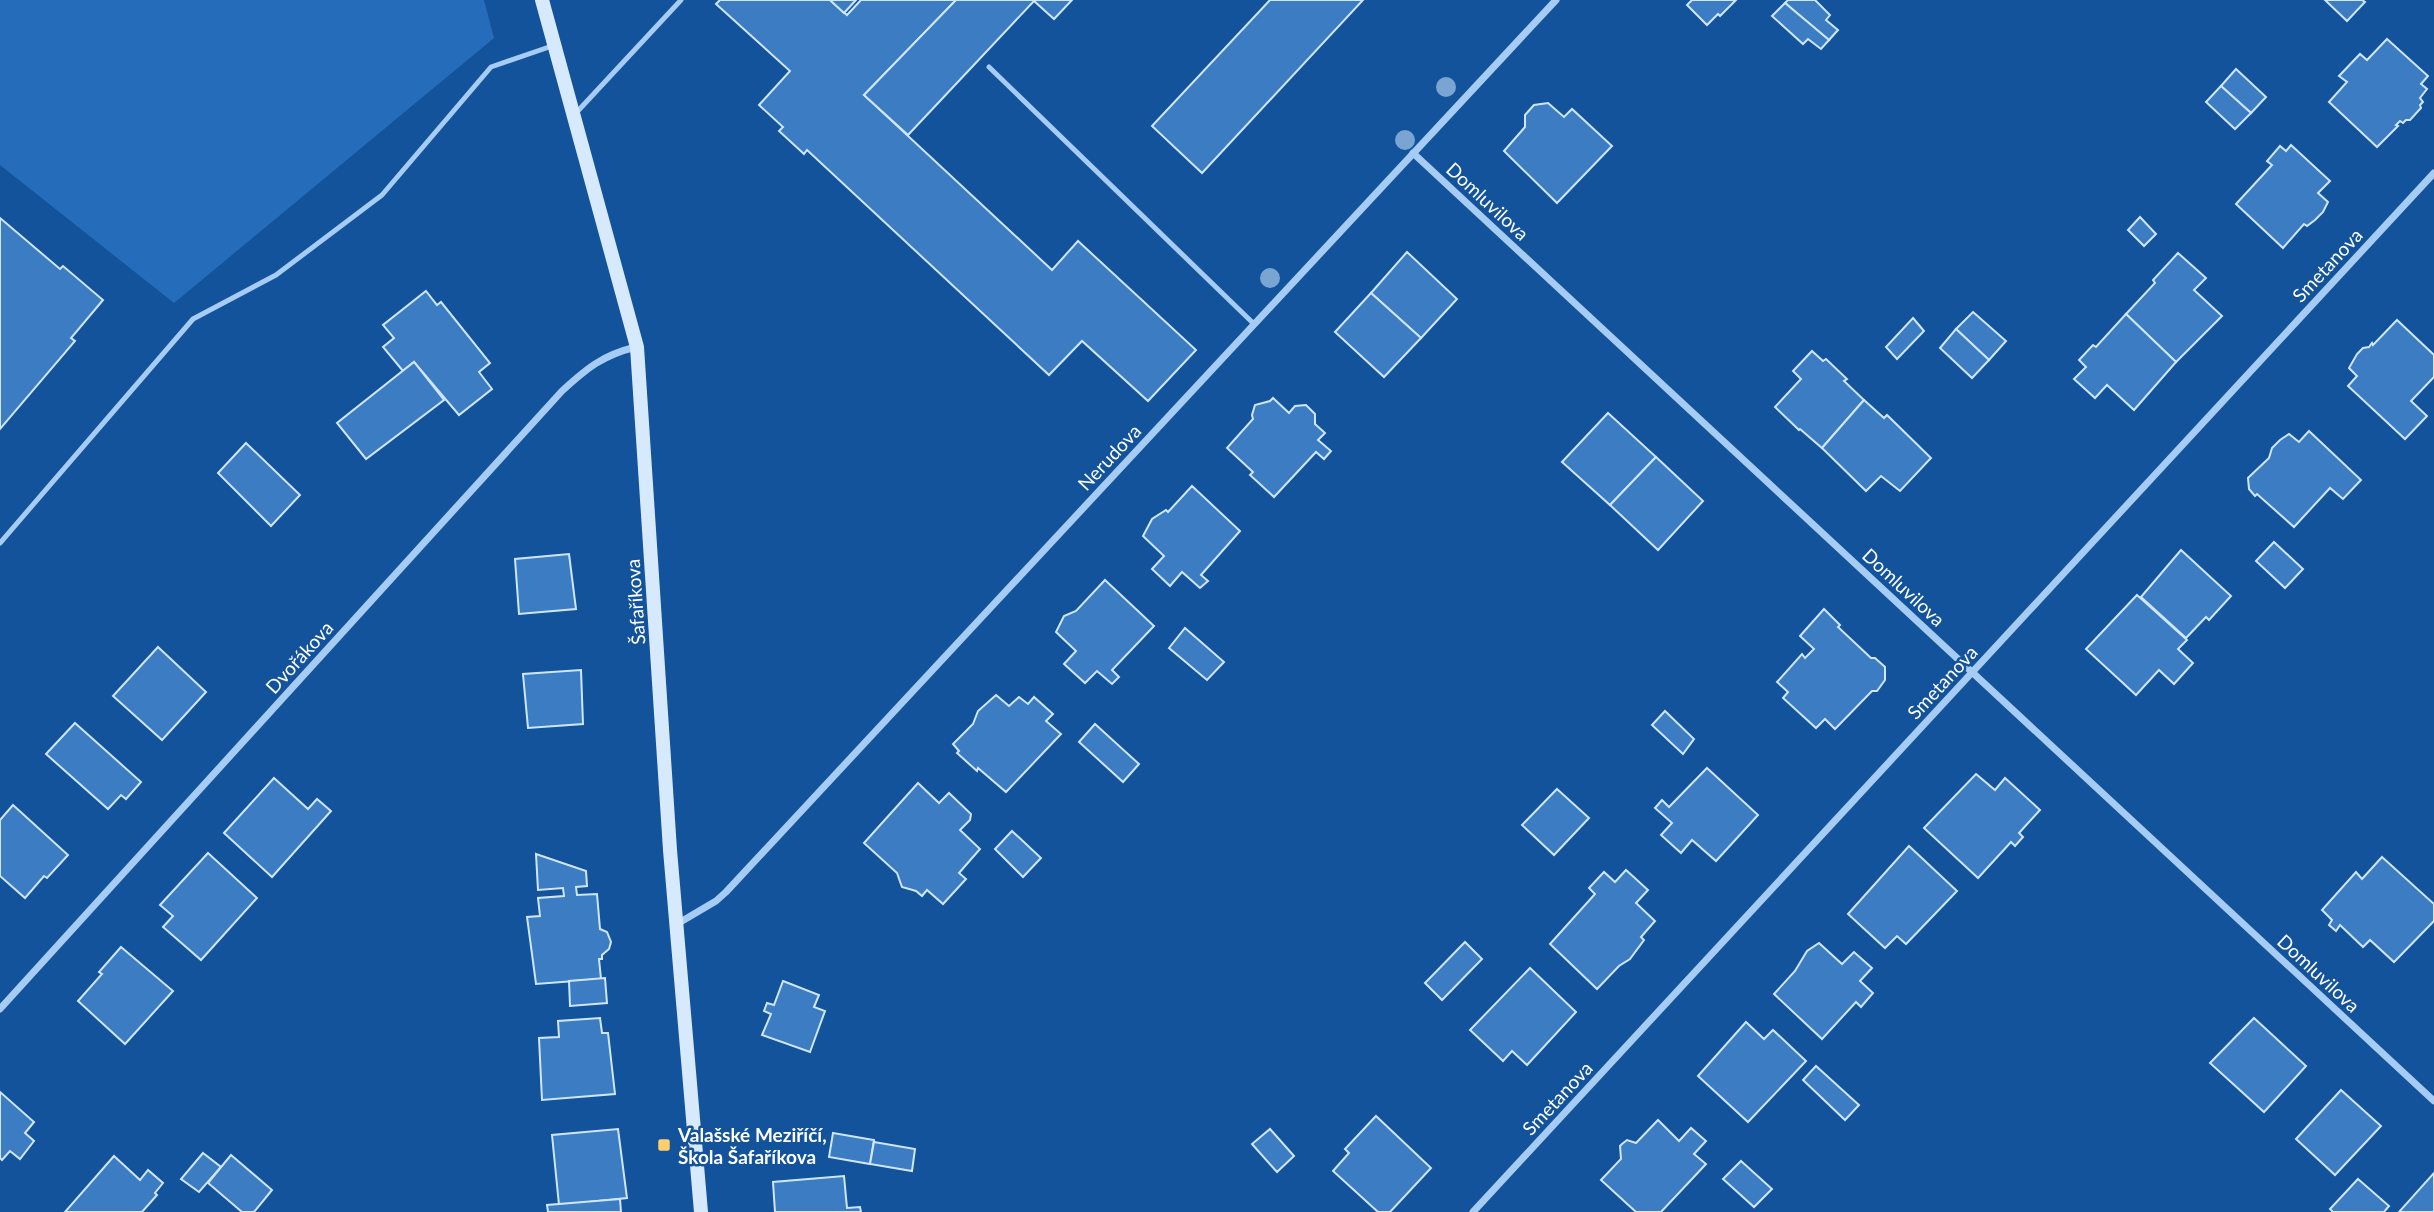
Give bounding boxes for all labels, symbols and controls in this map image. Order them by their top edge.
street label: Domluvilova [1442,157,1534,245]
street label: Smetanova [2287,223,2367,307]
street label: Nerudova [1073,419,1145,495]
street label: Domluvilova [1858,543,1950,631]
street label: Šafaříkova [621,558,649,646]
street label: Dvořákova [260,616,338,698]
street label: Smetanova [1902,640,1982,724]
street label: Domluvilova [2273,929,2365,1017]
street label: Smetanova [1517,1056,1597,1140]
place label: Valašské Meziříčí, Škola Šafaříkova [677,1123,827,1168]
marker: Valašské Meziříčí, Škola Šafaříkova [656,1137,672,1153]

